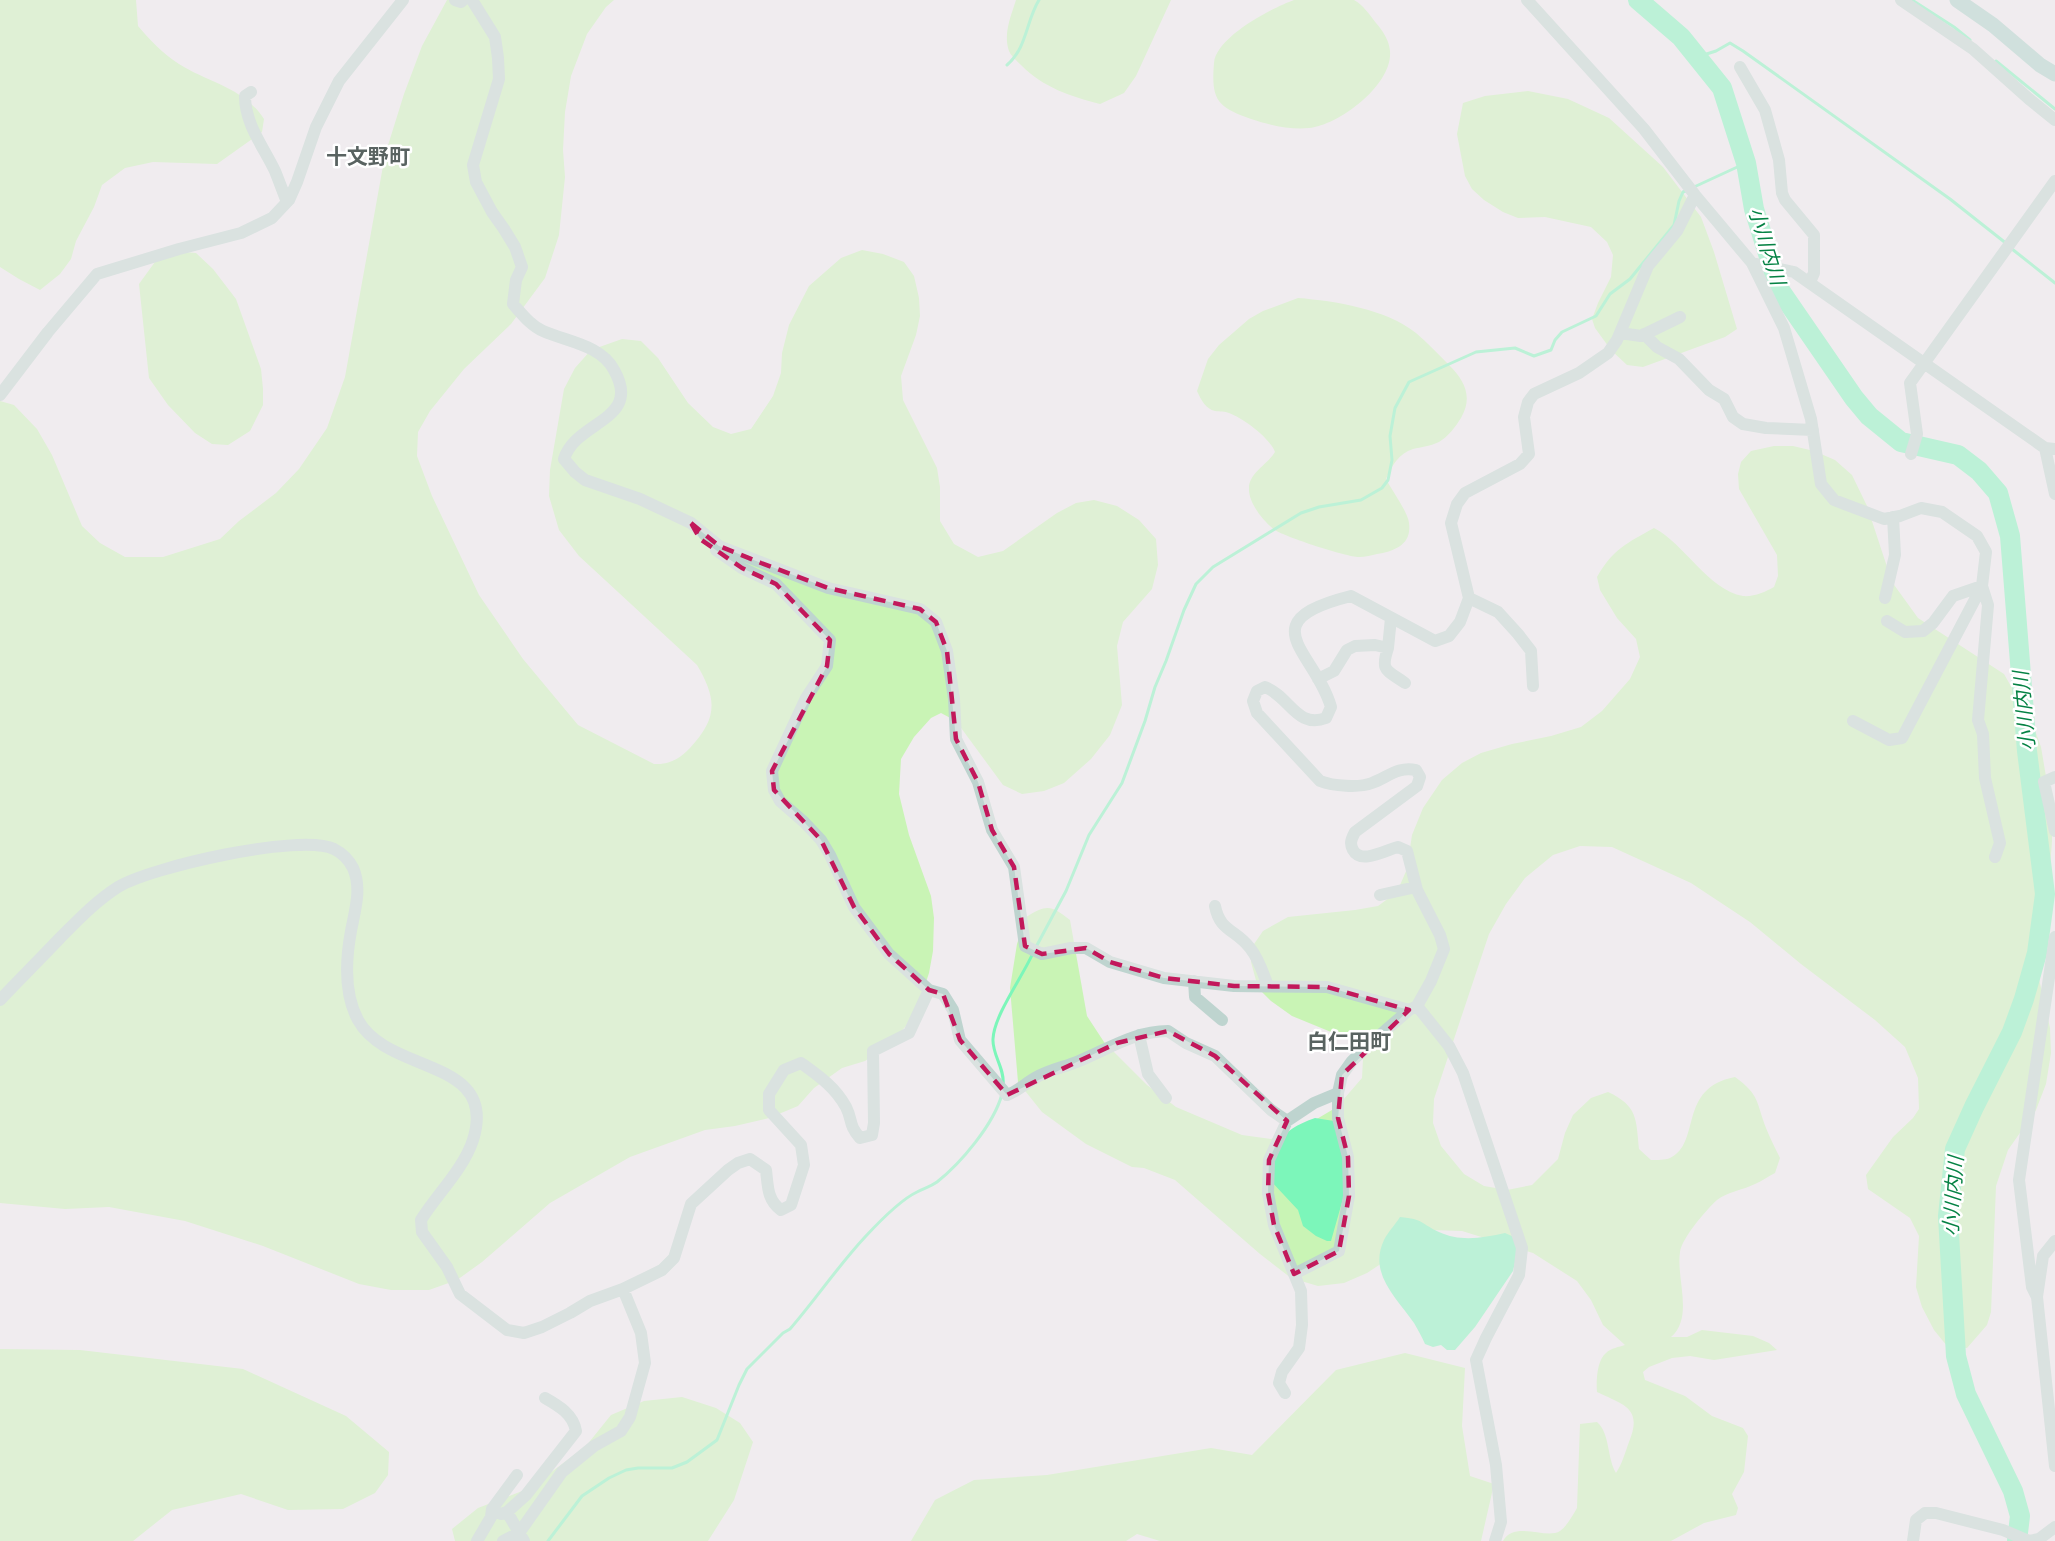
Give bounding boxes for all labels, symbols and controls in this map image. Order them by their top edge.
district label: 十文野町 [326,143,410,168]
water label: 小川内川 [1745,204,1792,289]
water label: 小川内川 [2007,668,2038,752]
district label: 白仁田町 [1307,1028,1391,1053]
water label: 小川内川 [1937,1153,1967,1237]

